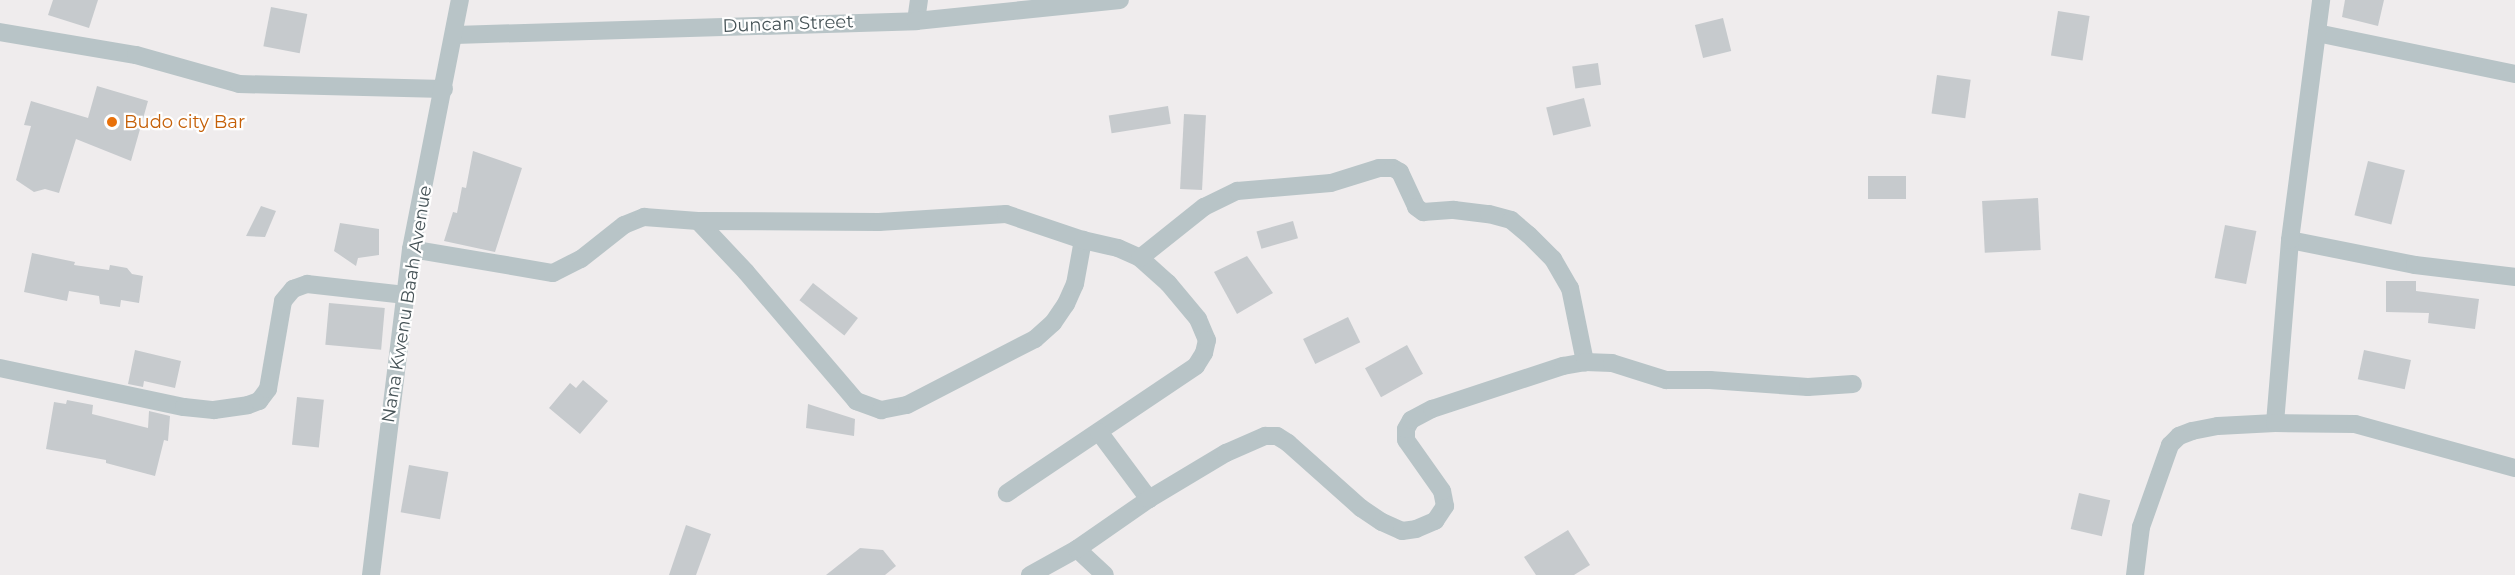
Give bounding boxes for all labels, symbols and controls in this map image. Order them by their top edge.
street label: Duncan Street [722,11,854,37]
place label: Budo city Bar [124,111,245,133]
marker: Budo city Bar [105,115,119,129]
street label: Nana Kwenu Baah Avenue [378,184,436,424]

